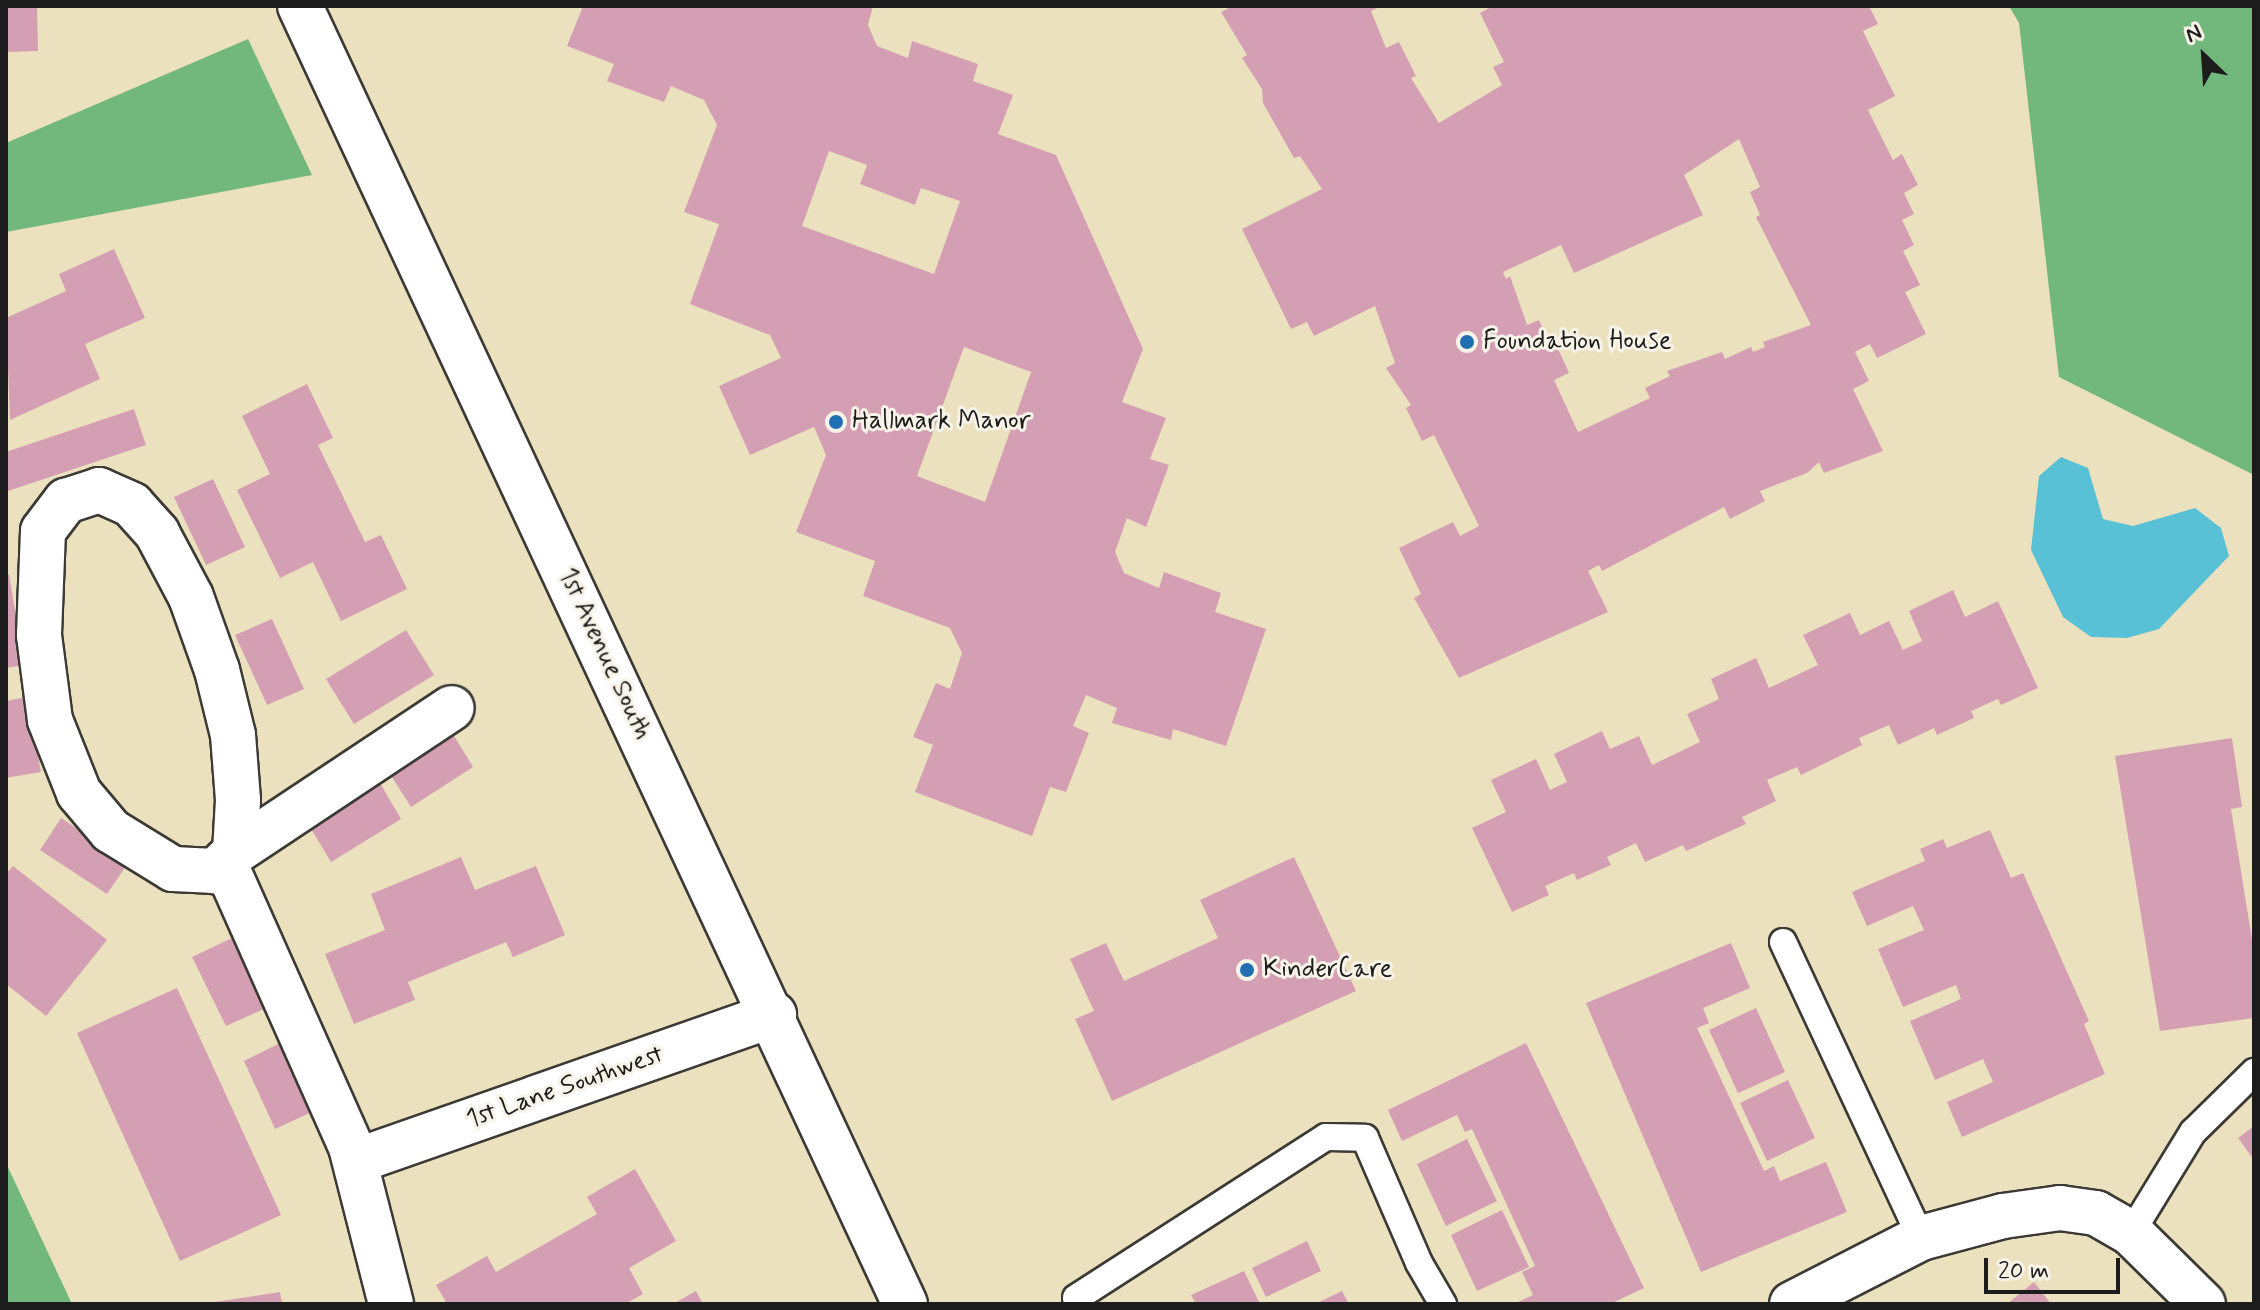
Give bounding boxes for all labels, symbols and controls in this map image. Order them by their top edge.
north arrow [2164,16,2244,96]
text: N [2181,18,2206,50]
place label: Foundation House [1483,326,1670,358]
marker: Foundation House [1458,333,1476,351]
place label: Hallmark Manor [852,406,1031,438]
marker: Hallmark Manor [827,413,845,431]
street label: 1st Avenue South [551,565,657,743]
place label: KinderCare [1263,954,1392,986]
marker: KinderCare [1238,961,1256,979]
street label: 1st Lane Southwest [463,1040,667,1136]
scale bar [1988,1242,2124,1292]
text: 20 m [1998,1256,2049,1287]

